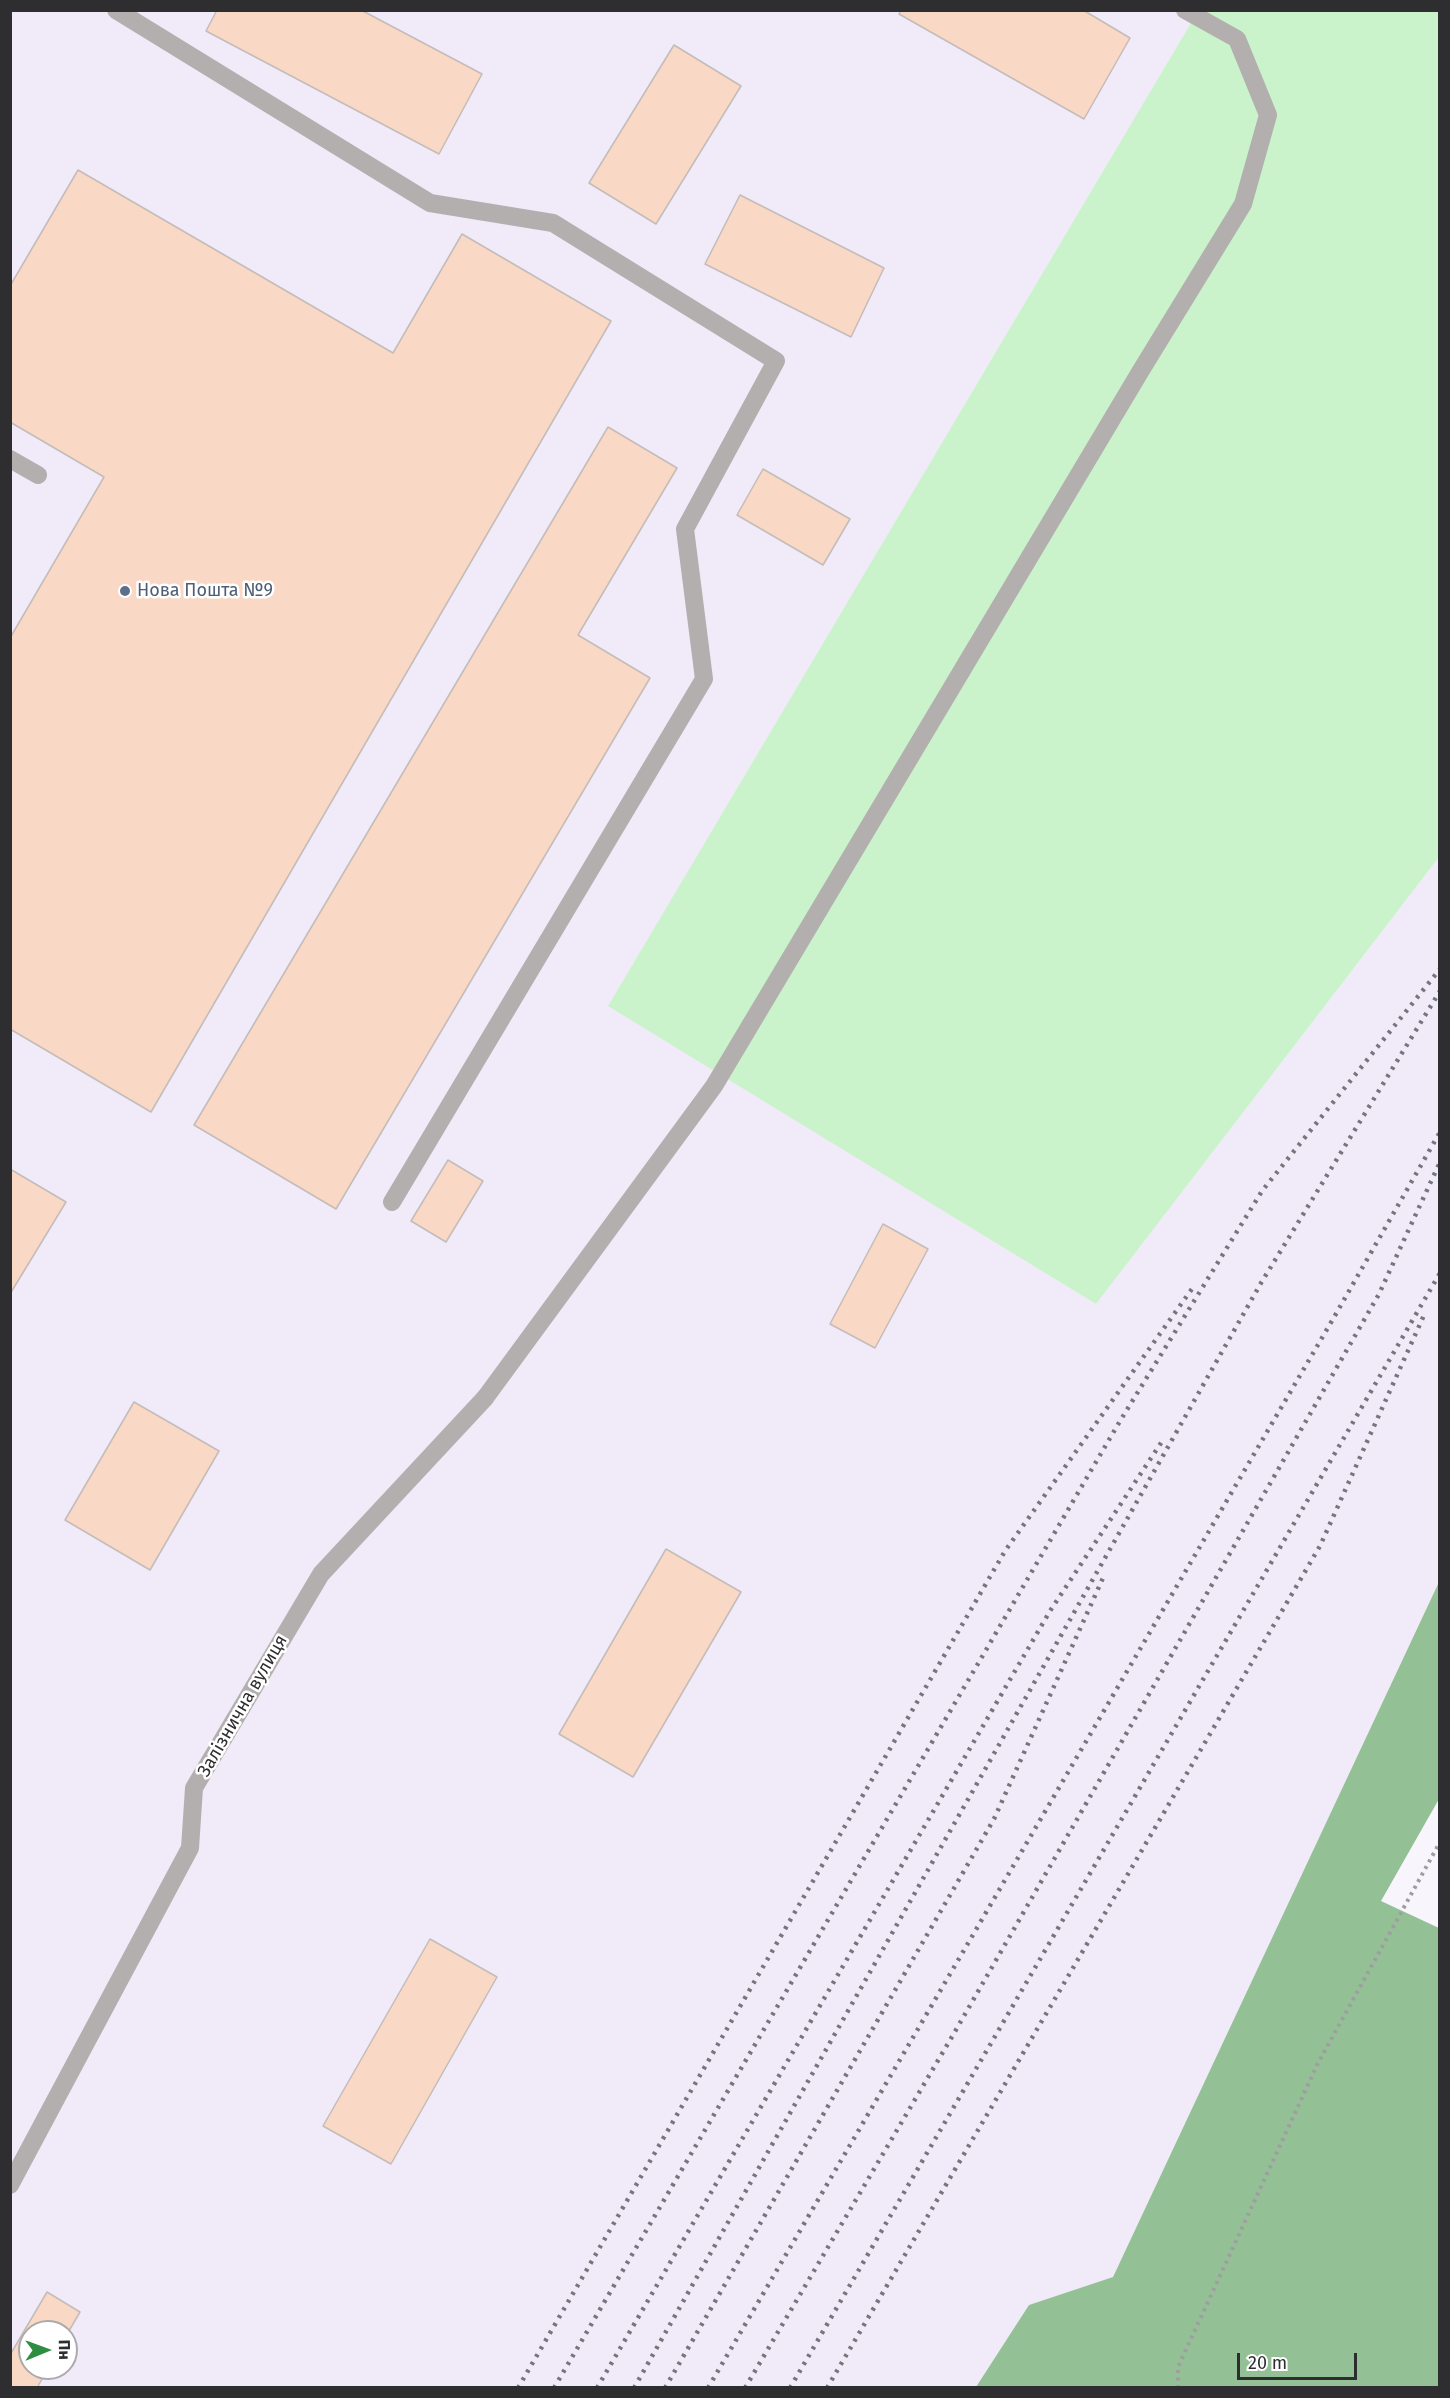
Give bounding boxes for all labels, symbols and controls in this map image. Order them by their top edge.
place label: Нова Пошта №9 [137,580,273,602]
marker: Нова Пошта №9 [118,584,132,598]
street label: Залізнична вулиця [194,1631,292,1781]
north arrow [18,2320,78,2380]
text: Пн [55,2340,74,2360]
scale bar [1240,2341,1360,2379]
text: 20 m [1248,2352,1287,2374]

